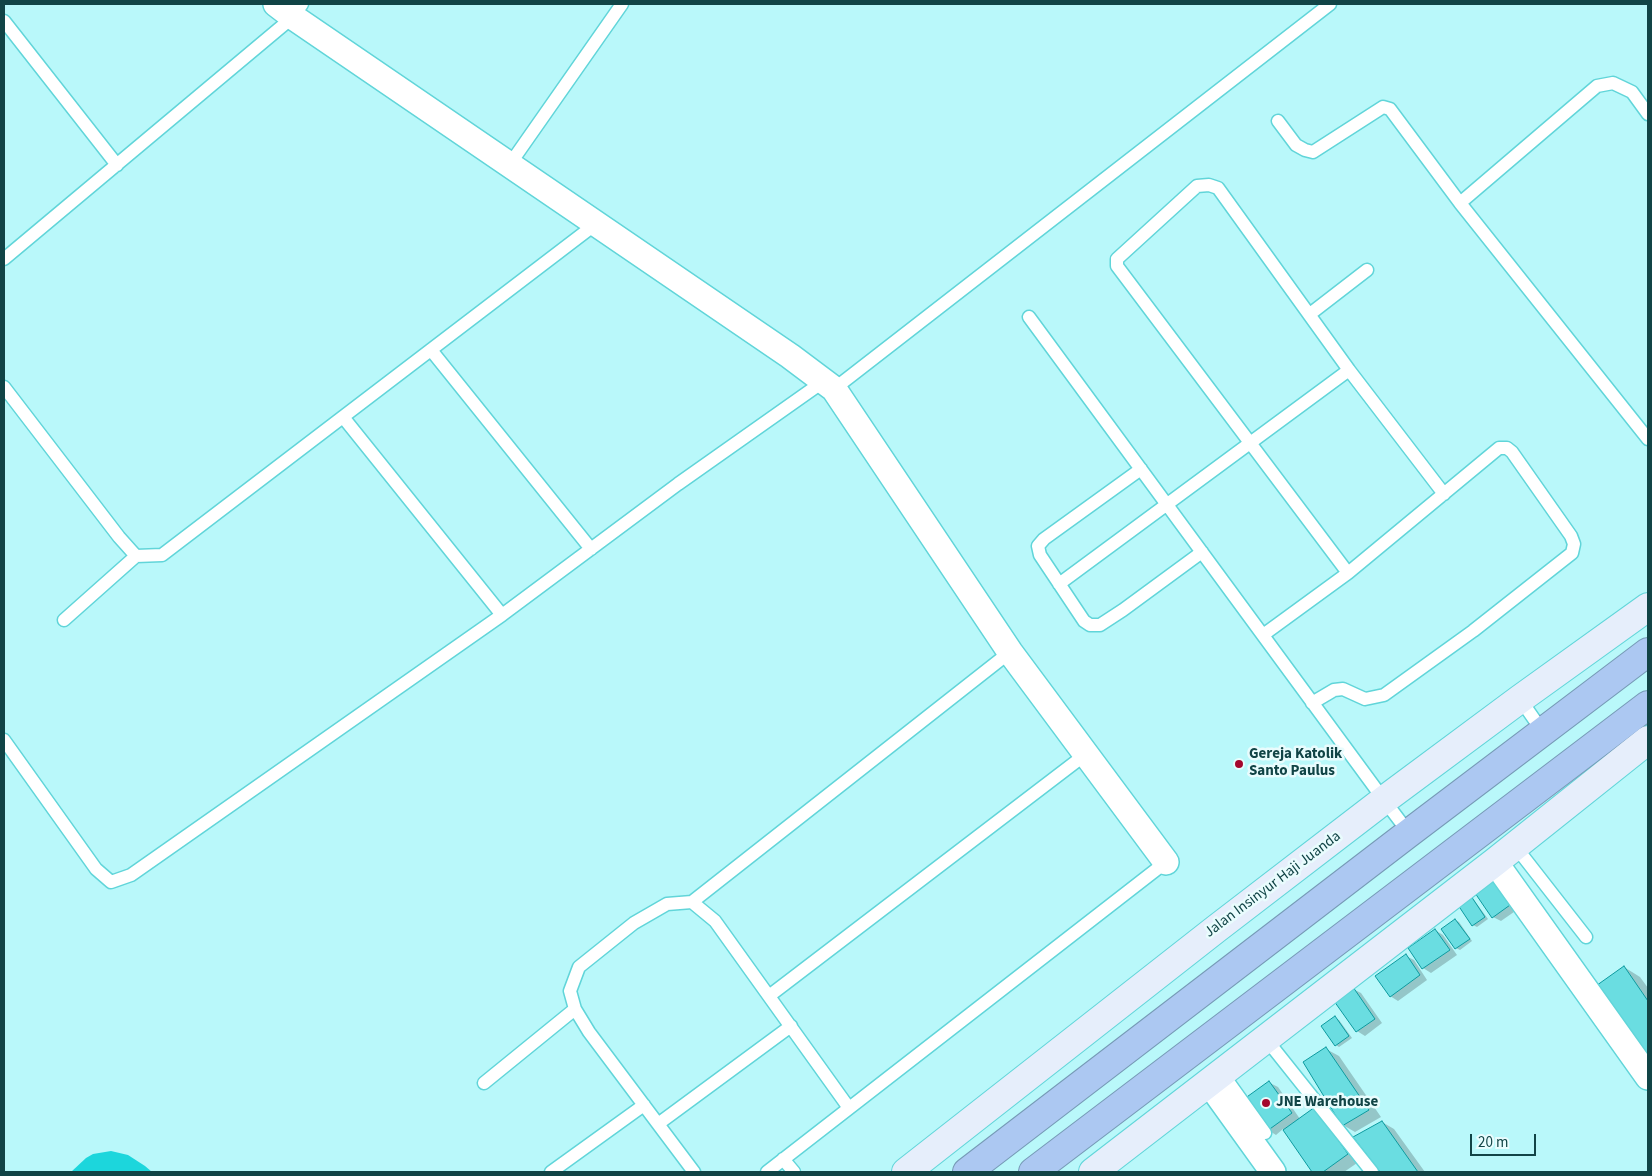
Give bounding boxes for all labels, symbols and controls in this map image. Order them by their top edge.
place label: Gereja Katolik Santo Paulus [1249,746,1342,781]
marker: Gereja Katolik Santo Paulus [1233,758,1245,770]
street label: Jalan Insinyur Haji Juanda [1201,828,1345,942]
place label: JNE Warehouse [1276,1094,1378,1112]
marker: JNE Warehouse [1260,1097,1272,1109]
scale bar [1472,1124,1538,1156]
text: 20 m [1478,1132,1508,1153]

